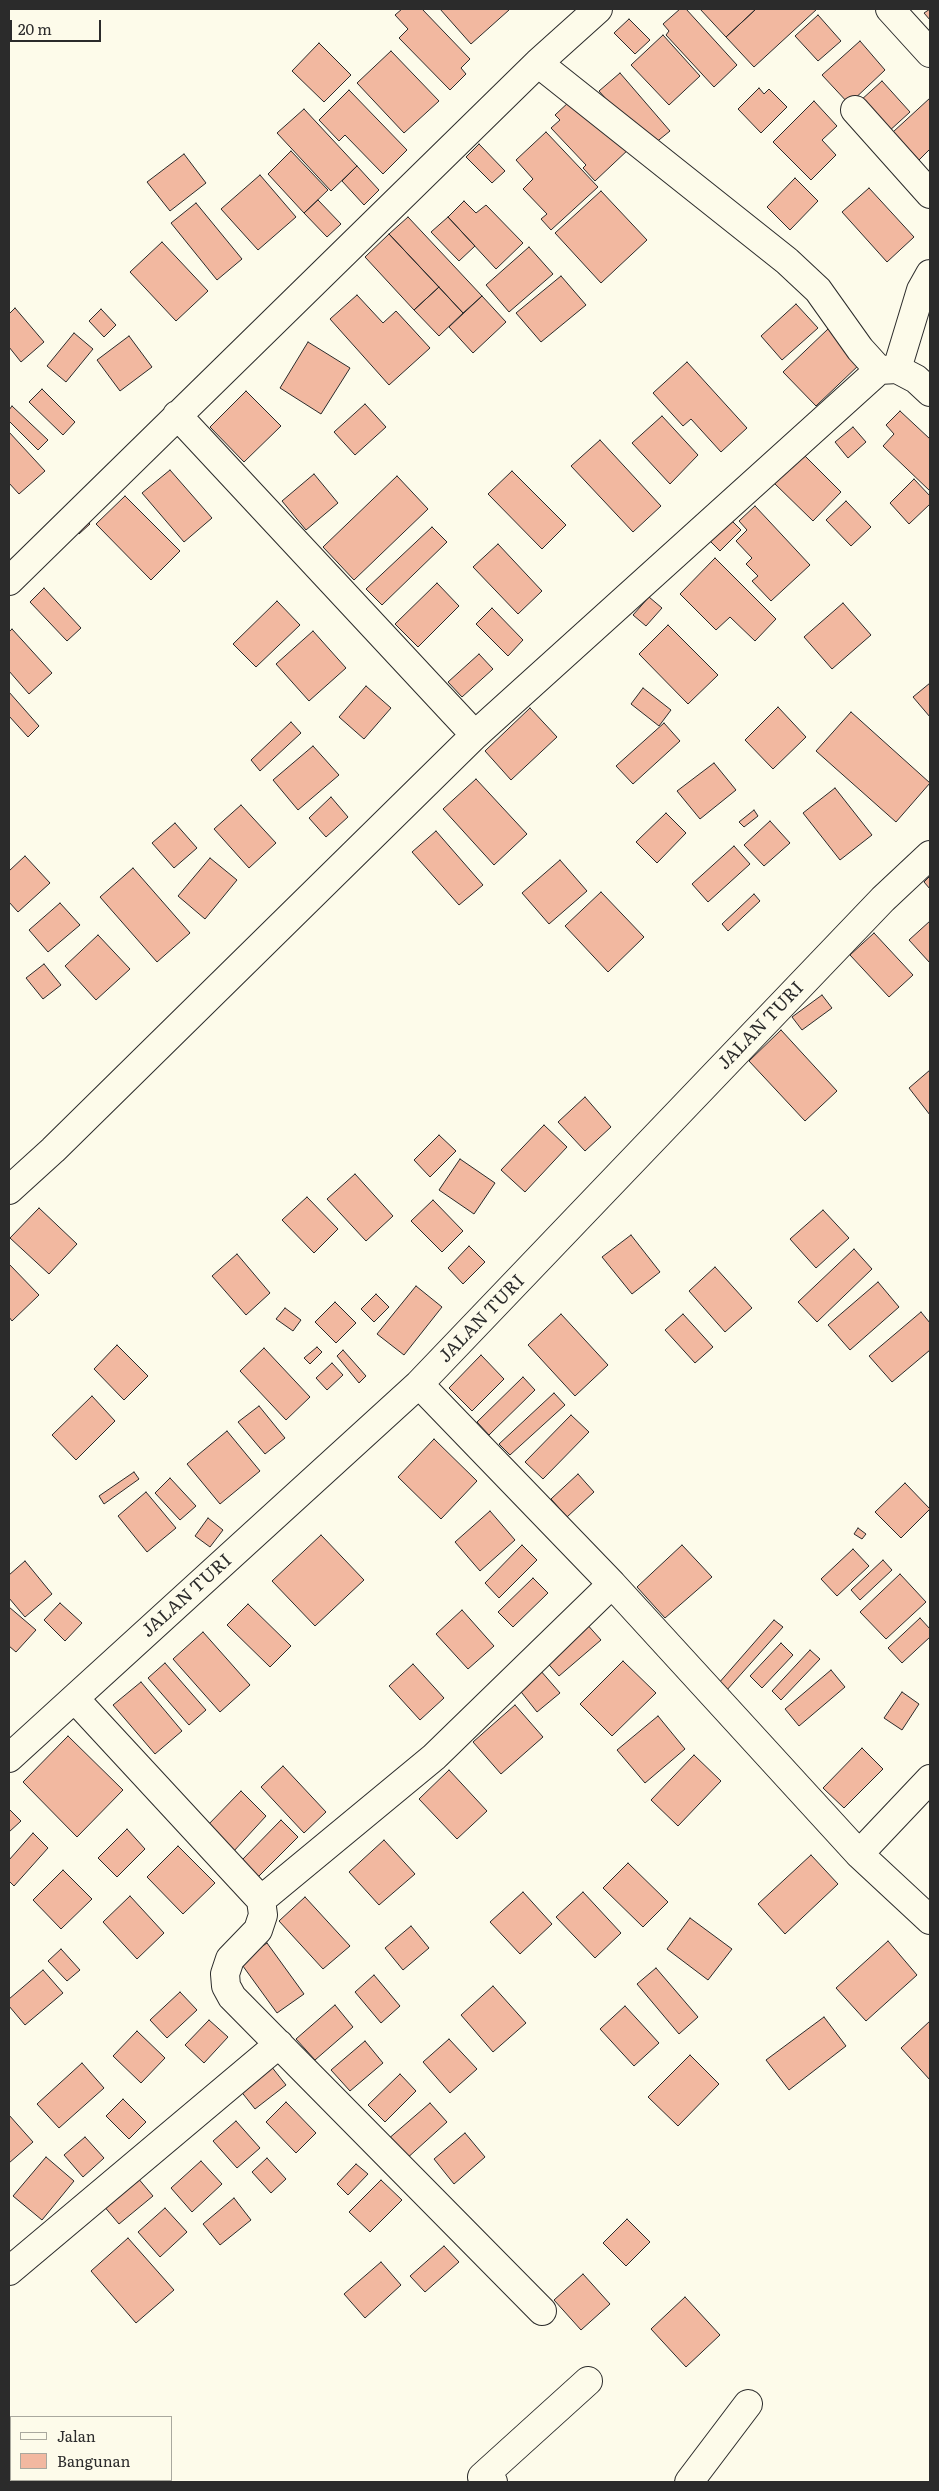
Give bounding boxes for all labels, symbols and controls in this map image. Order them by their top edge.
scale bar [12,10,104,42]
text: 20 m [18,17,52,40]
street label: JALAN TURI [714,978,808,1074]
street label: JALAN TURI [435,1271,529,1367]
street label: JALAN TURI [138,1550,236,1642]
legend [10,2416,172,2481]
text: Jalan [57,2424,96,2447]
text: Bangunan [57,2449,130,2472]

